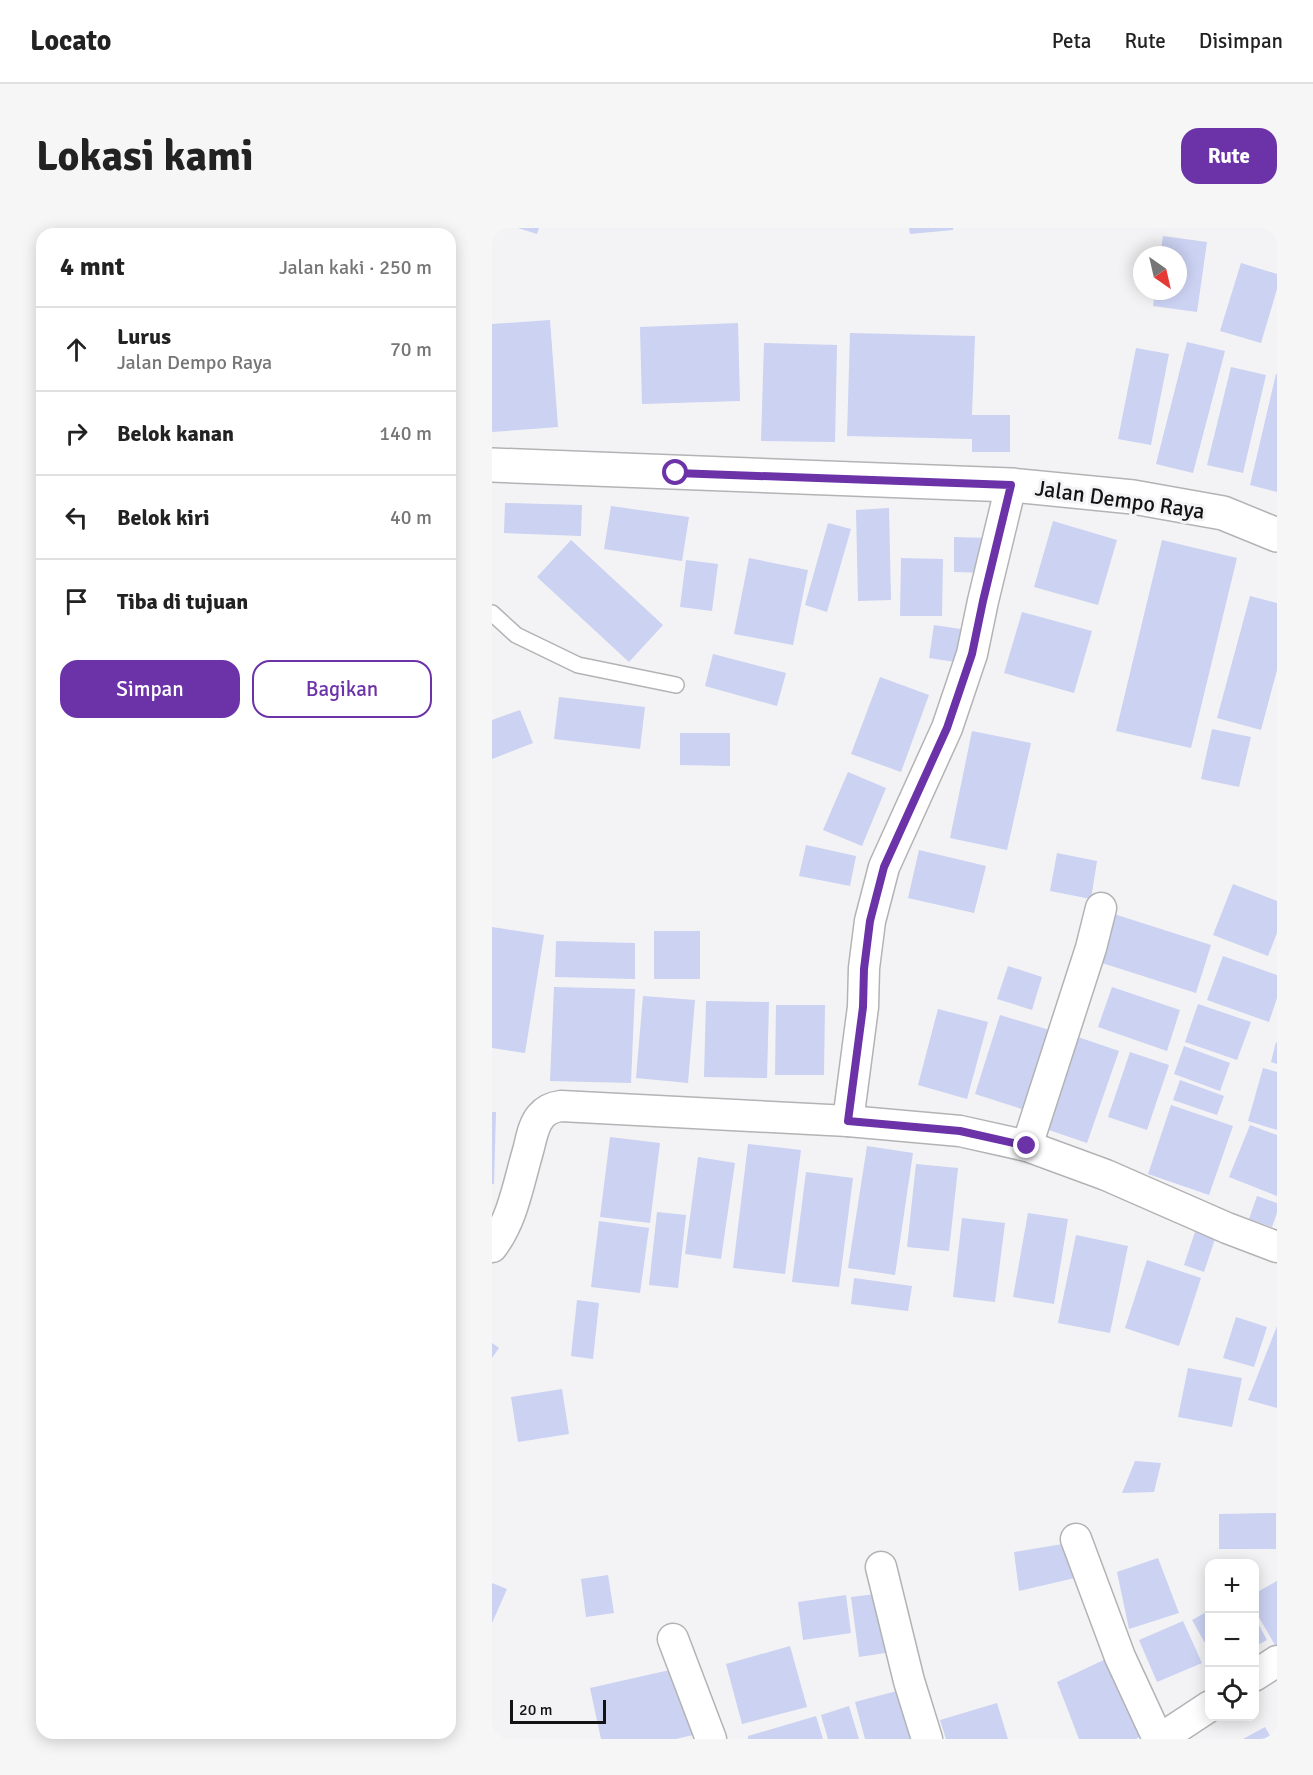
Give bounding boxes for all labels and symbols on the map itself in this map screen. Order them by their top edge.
north arrow [1133,246,1187,300]
route start [662,459,688,485]
street label: Jalan Dempo Raya [1033,474,1206,525]
route end [1013,1132,1039,1158]
scale bar [510,1697,606,1724]

